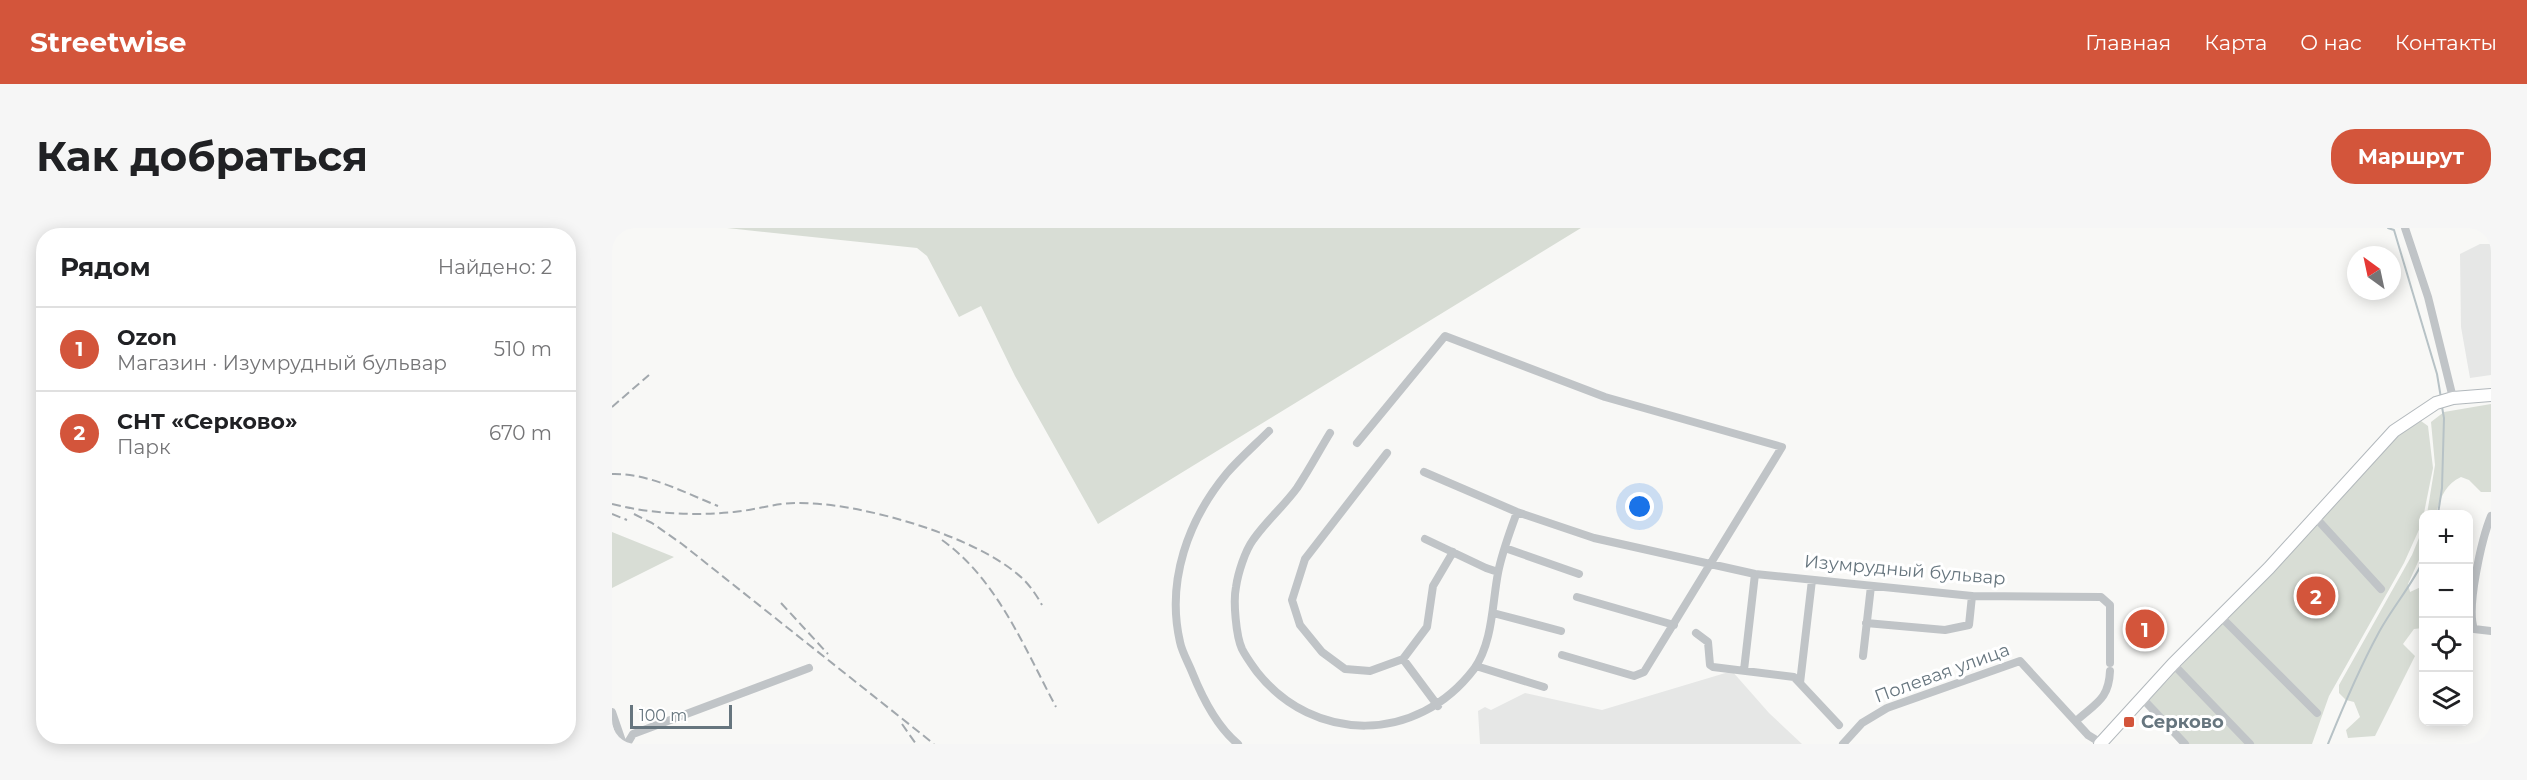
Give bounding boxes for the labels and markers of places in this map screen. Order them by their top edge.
pin: 2 [2296,574,2336,619]
pin: 1 [2126,606,2164,652]
place label: Серково [2141,711,2224,733]
marker: Серково [2122,715,2136,729]

